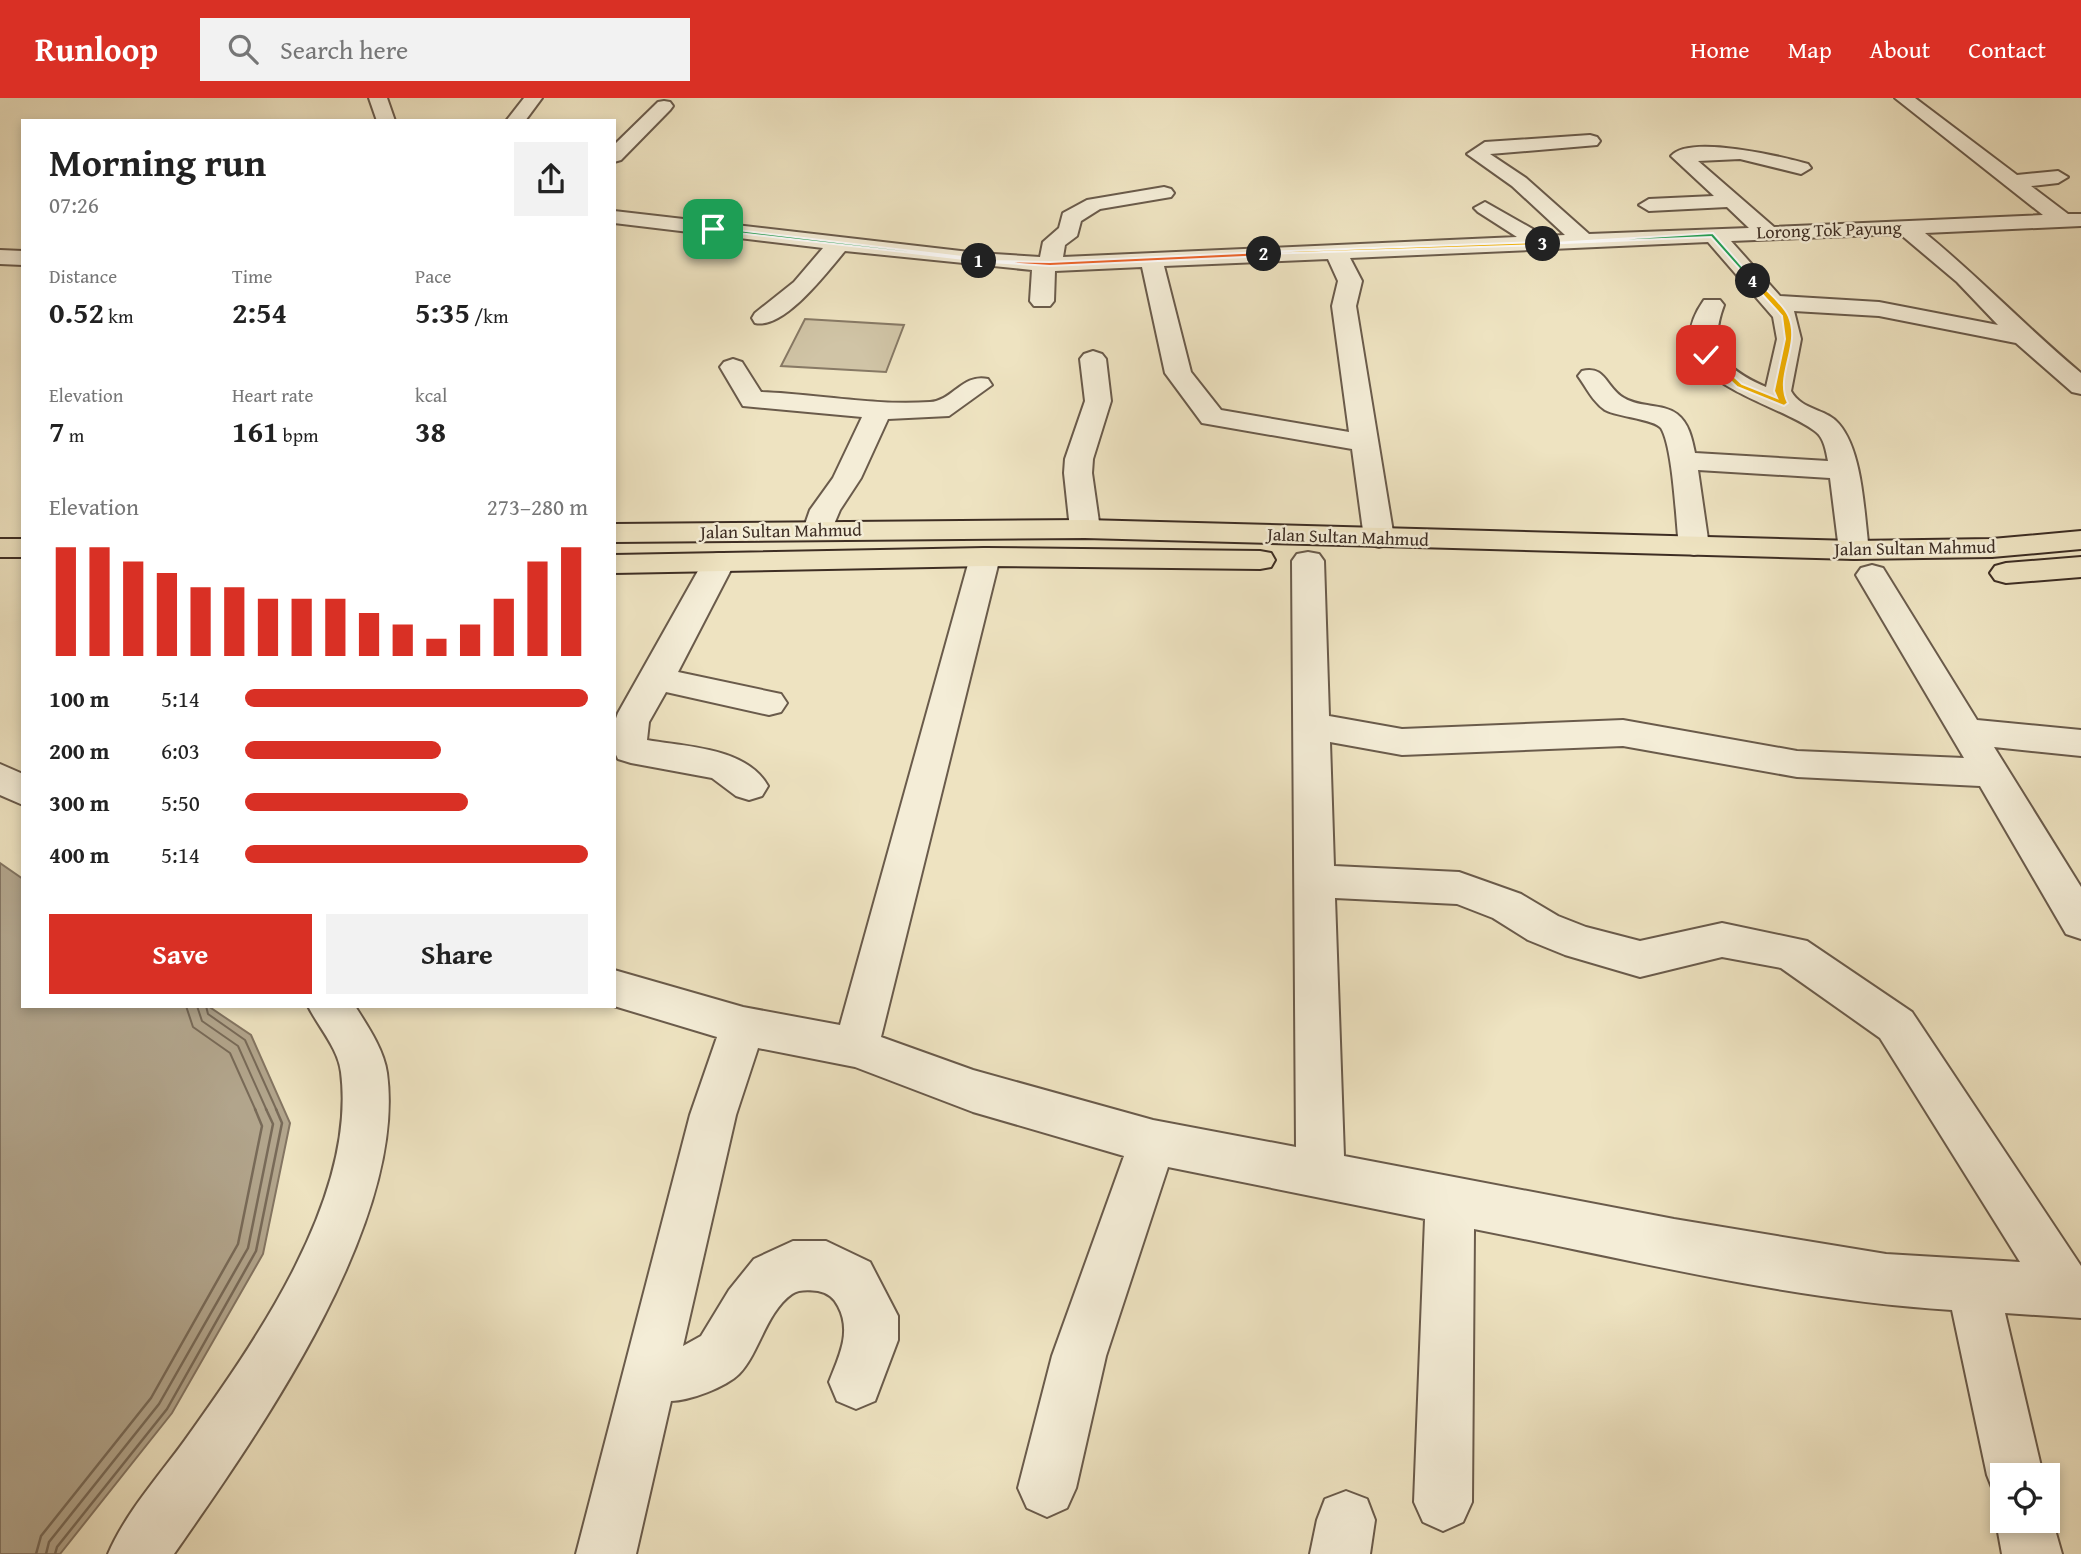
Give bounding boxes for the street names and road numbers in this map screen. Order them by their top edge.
street label: Lorong Tok Payung [1756,213,1902,246]
street label: Jalan Sultan Mahmud [698,516,862,545]
street label: Jalan Sultan Mahmud [1265,520,1430,553]
street label: Jalan Sultan Mahmud [1832,533,1996,562]

